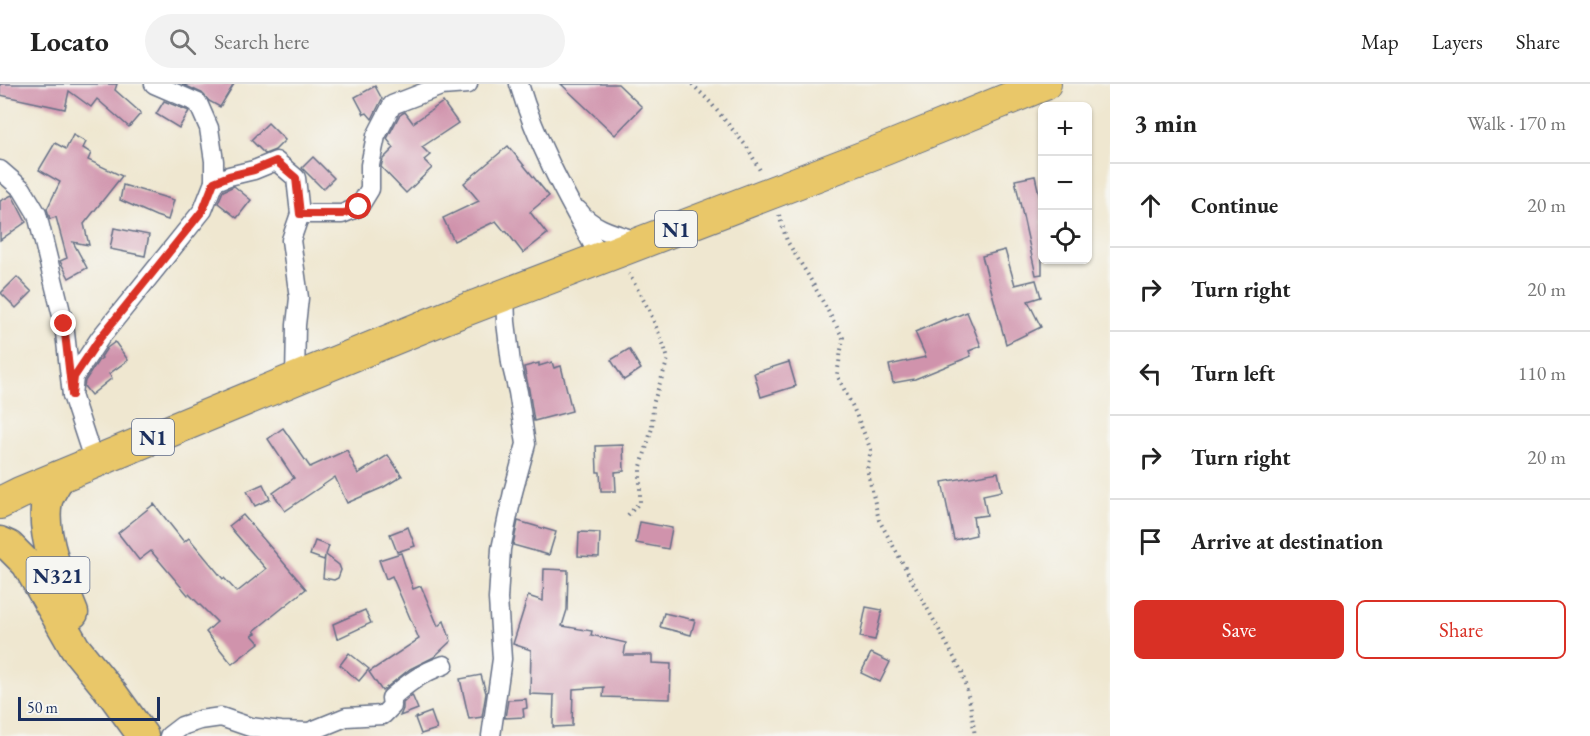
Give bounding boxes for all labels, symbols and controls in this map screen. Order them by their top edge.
search box [145,14,565,68]
text: Locato [30,23,109,59]
icon: search [166,25,199,58]
text: Search here [214,27,309,56]
text: Map [1361,28,1399,55]
text: Layers [1432,28,1483,55]
text: Share [1516,28,1560,55]
map controls [1038,102,1092,264]
button: + [1038,102,1092,156]
text: 3 min [1134,106,1197,140]
text: Walk · 170 m [1467,110,1566,136]
button: − [1038,156,1092,210]
icon: ahead [1134,189,1167,222]
text: Continue [1191,191,1278,220]
text: 20 m [1527,192,1566,218]
route start [345,193,371,219]
button: locate [1038,210,1092,264]
road number: N1 [655,211,697,247]
icon: right [1134,273,1167,306]
text: Turn right [1191,275,1290,304]
text: 20 m [1527,276,1566,302]
route end [50,310,76,336]
icon: left [1134,357,1167,390]
text: Turn left [1191,359,1275,388]
text: 110 m [1518,360,1566,386]
road number: N1 [132,419,174,455]
icon: right [1134,441,1167,474]
text: Turn right [1191,443,1290,472]
text: 20 m [1527,444,1566,470]
icon: arrive [1134,525,1167,558]
text: Arrive at destination [1191,527,1383,556]
road number: N321 [26,557,90,593]
button: Save [1134,600,1344,659]
button: Share [1356,600,1566,659]
scale bar [18,694,160,722]
text: 50 m [27,697,58,718]

